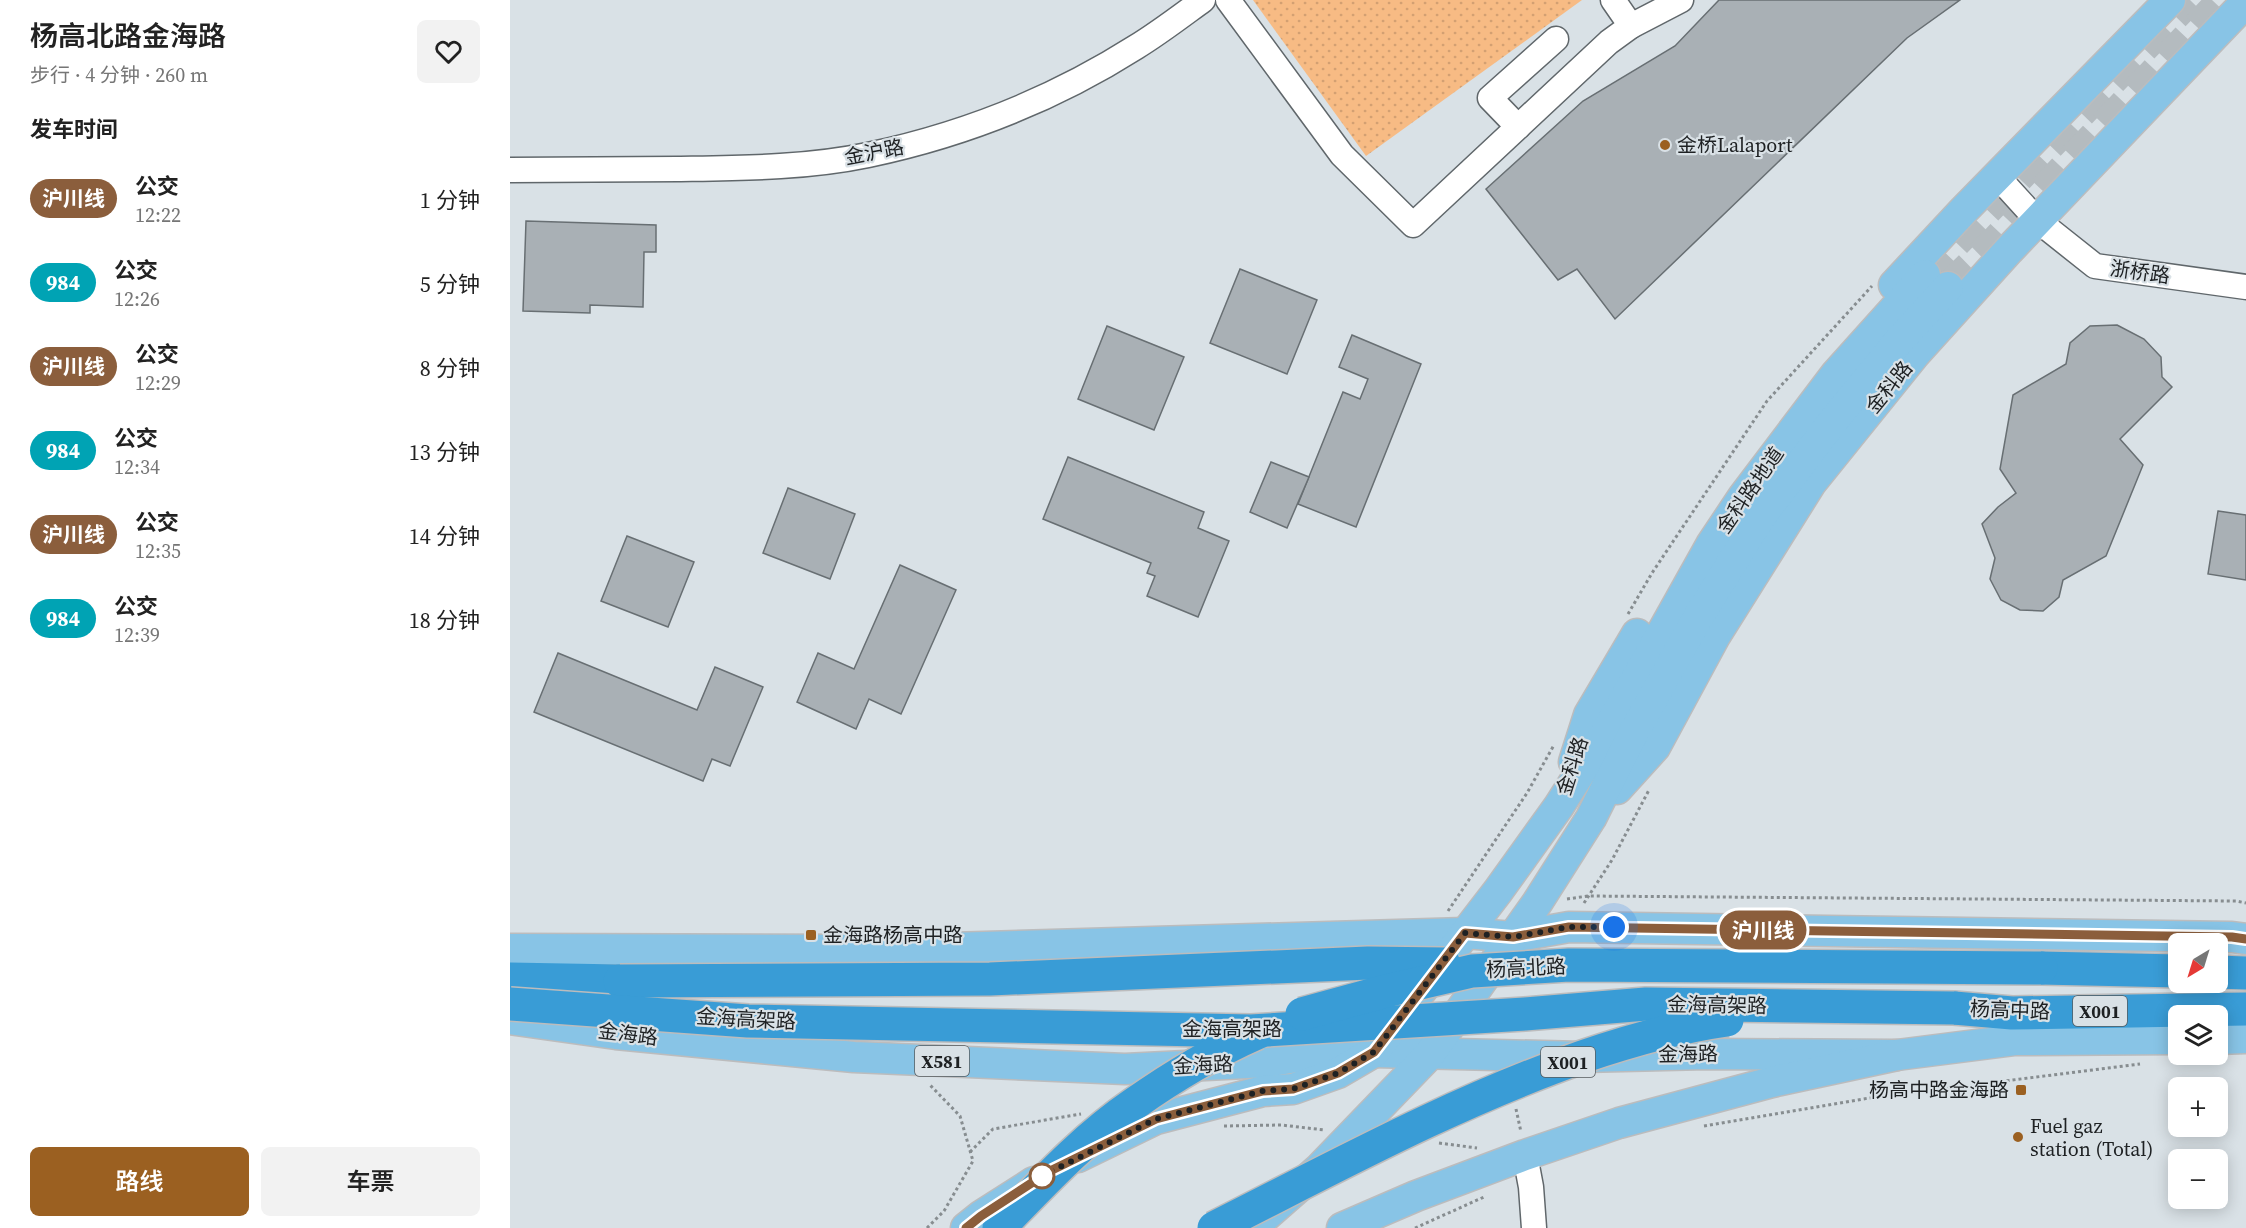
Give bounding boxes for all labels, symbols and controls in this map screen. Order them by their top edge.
text: 杨高北路金海路 [30,17,226,55]
button: heart [417,20,480,83]
text: 步行 · 4 分钟 · 260 m [30,61,208,89]
text: 发车时间 [30,114,118,144]
place label: 金桥Lalaport [1677,131,1793,159]
street label: 金沪路 [842,133,906,171]
marker: 金桥Lalaport [1658,138,1672,152]
text: 公交 [135,171,179,201]
text: 沪川线 [42,184,105,213]
text: 1 分钟 [420,185,480,215]
text: 12:22 [135,201,181,229]
street label: 浙桥路 [2108,254,2172,290]
text: 公交 [114,255,158,285]
text: 984 [46,268,80,297]
text: 5 分钟 [420,269,480,299]
text: 12:26 [114,285,160,313]
text: 公交 [135,339,179,369]
text: 沪川线 [42,352,105,381]
text: 8 分钟 [420,353,480,383]
street label: 金科路 [1859,355,1919,419]
text: 12:29 [135,369,181,397]
text: 公交 [114,423,158,453]
text: 984 [46,436,80,465]
text: 13 分钟 [409,437,480,467]
street label: 金科路地道 [1710,441,1790,539]
text: 12:34 [114,453,160,481]
text: 公交 [135,507,179,537]
text: 沪川线 [42,520,105,549]
text: 14 分钟 [409,521,480,551]
text: 12:35 [135,537,181,565]
text: 公交 [114,591,158,621]
text: 984 [46,604,80,633]
text: 18 分钟 [409,605,480,635]
text: 12:39 [114,621,160,649]
street label: 金科路 [1549,733,1595,799]
line badge: 沪川线 [1728,910,1798,950]
your location [1599,912,1629,942]
text: 沪川线 [1732,916,1795,945]
place label: 金海路杨高中路 [823,921,963,949]
marker: 金海路杨高中路 [804,928,818,942]
north arrow [2168,933,2228,993]
map controls [2168,933,2228,1209]
street label: 杨高北路 [1485,952,1567,984]
street label: 金海高架路 [1667,990,1767,1020]
street label: 杨高中路 [1970,995,2050,1025]
road number: X001 [2073,996,2127,1026]
street label: 金海高架路 [695,1002,797,1036]
button: layers [2168,1005,2228,1065]
street label: 金海高架路 [1182,1015,1282,1043]
street label: 金海路 [597,1016,659,1052]
street label: 金海路 [1658,1039,1718,1069]
road number: X581 [915,1046,969,1076]
road number: X001 [1541,1047,1595,1077]
street label: 金海路 [1172,1049,1234,1081]
place label: 杨高中路金海路 [1869,1076,2009,1104]
button: + [2168,1077,2228,1137]
marker: 杨高中路金海路 [2014,1083,2028,1097]
place label: Fuel gaz station (Total) [2030,1112,2153,1163]
marker: Fuel gaz station (Total) [2011,1130,2025,1144]
button: 路线 [30,1147,249,1216]
button: 车票 [261,1147,480,1216]
button: − [2168,1149,2228,1209]
unlabelled marker [1029,1163,1055,1189]

